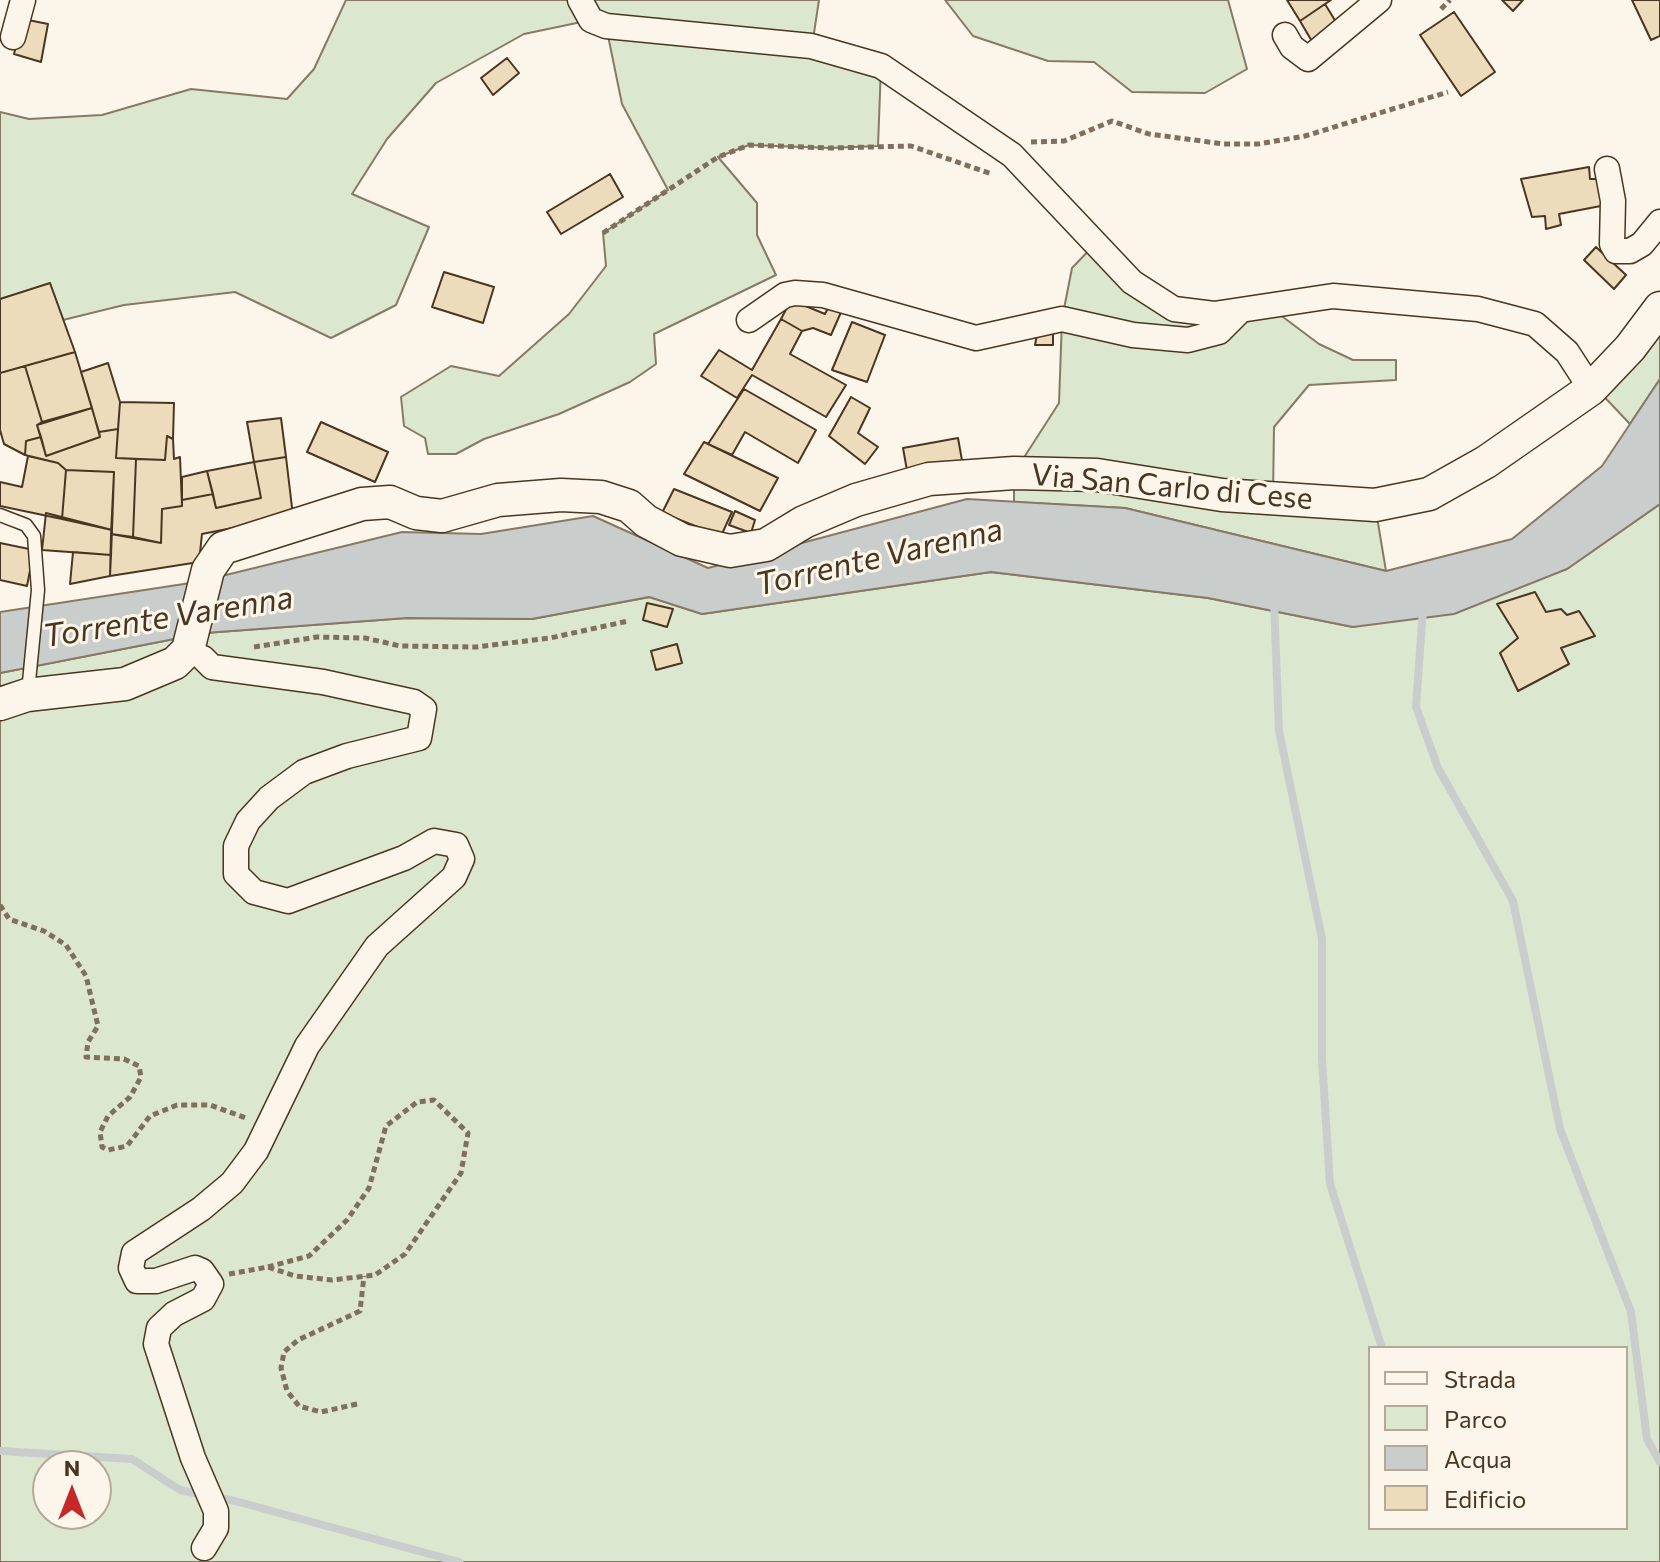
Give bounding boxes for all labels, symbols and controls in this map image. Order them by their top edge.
street label: Via San Carlo di Cese [1030,457,1314,517]
water label: Torrente Varenna [752,510,1006,604]
water label: Torrente Varenna [40,578,296,656]
legend [1368,1346,1628,1530]
text: Strada [1444,1364,1516,1393]
text: Parco [1444,1404,1507,1433]
text: Acqua [1444,1444,1512,1473]
north arrow [32,1450,112,1530]
text: N [64,1454,80,1481]
text: Edificio [1444,1484,1526,1513]

